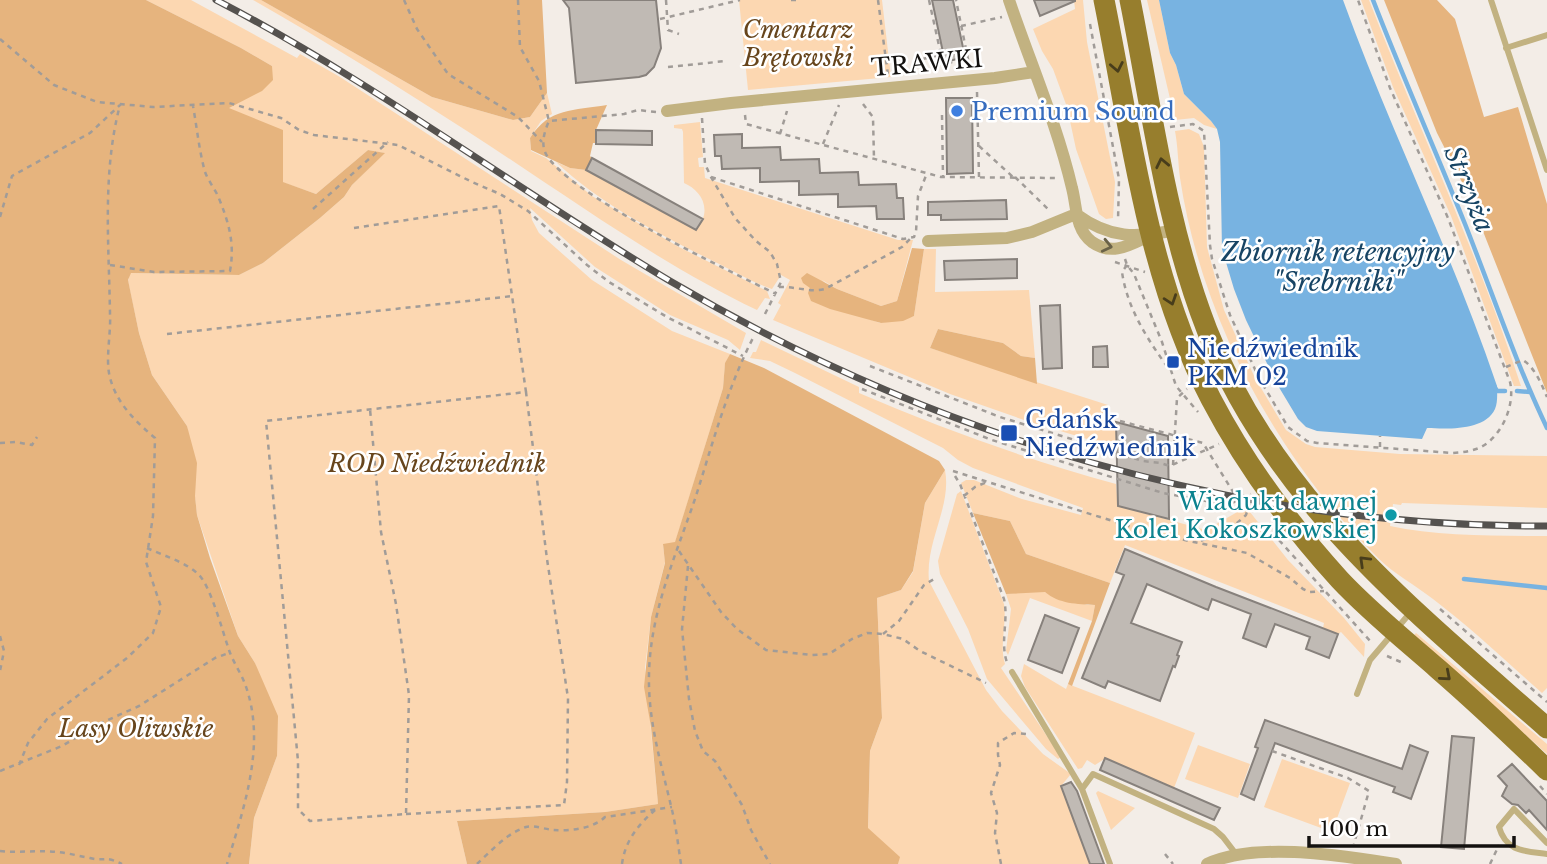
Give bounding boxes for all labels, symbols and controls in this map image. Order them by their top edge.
park label: Cmentarz Brętowski [742,15,854,72]
street label: TRAWKI [870,44,984,82]
one-way arrow [1109,61,1124,73]
place label: Premium Sound [971,97,1175,126]
marker: Premium Sound [949,103,965,119]
water label: Strzyża [1437,141,1501,237]
one-way arrow [1156,157,1171,169]
water label: Zbiornik retencyjny "Srebrniki" [1220,236,1456,298]
one-way arrow [1100,238,1112,253]
one-way arrow [1163,294,1177,306]
place label: Niedźwiednik PKM 02 [1187,334,1358,391]
marker: Niedźwiednik PKM 02 [1165,354,1181,370]
place label: Gdańsk Niedźwiednik [1025,405,1196,462]
marker: Gdańsk Niedźwiednik [999,423,1019,443]
park label: ROD Niedźwiednik [327,449,546,478]
place label: Wiadukt dawnej Kolei Kokoszkowskiej [1115,487,1377,544]
marker: Wiadukt dawnej Kolei Kokoszkowskiej [1383,507,1399,523]
one-way arrow [1359,557,1372,570]
one-way arrow [1438,668,1451,680]
park label: Lasy Oliwskie [58,714,213,743]
scale bar [1309,804,1514,848]
text: 100 m [1320,816,1388,842]

